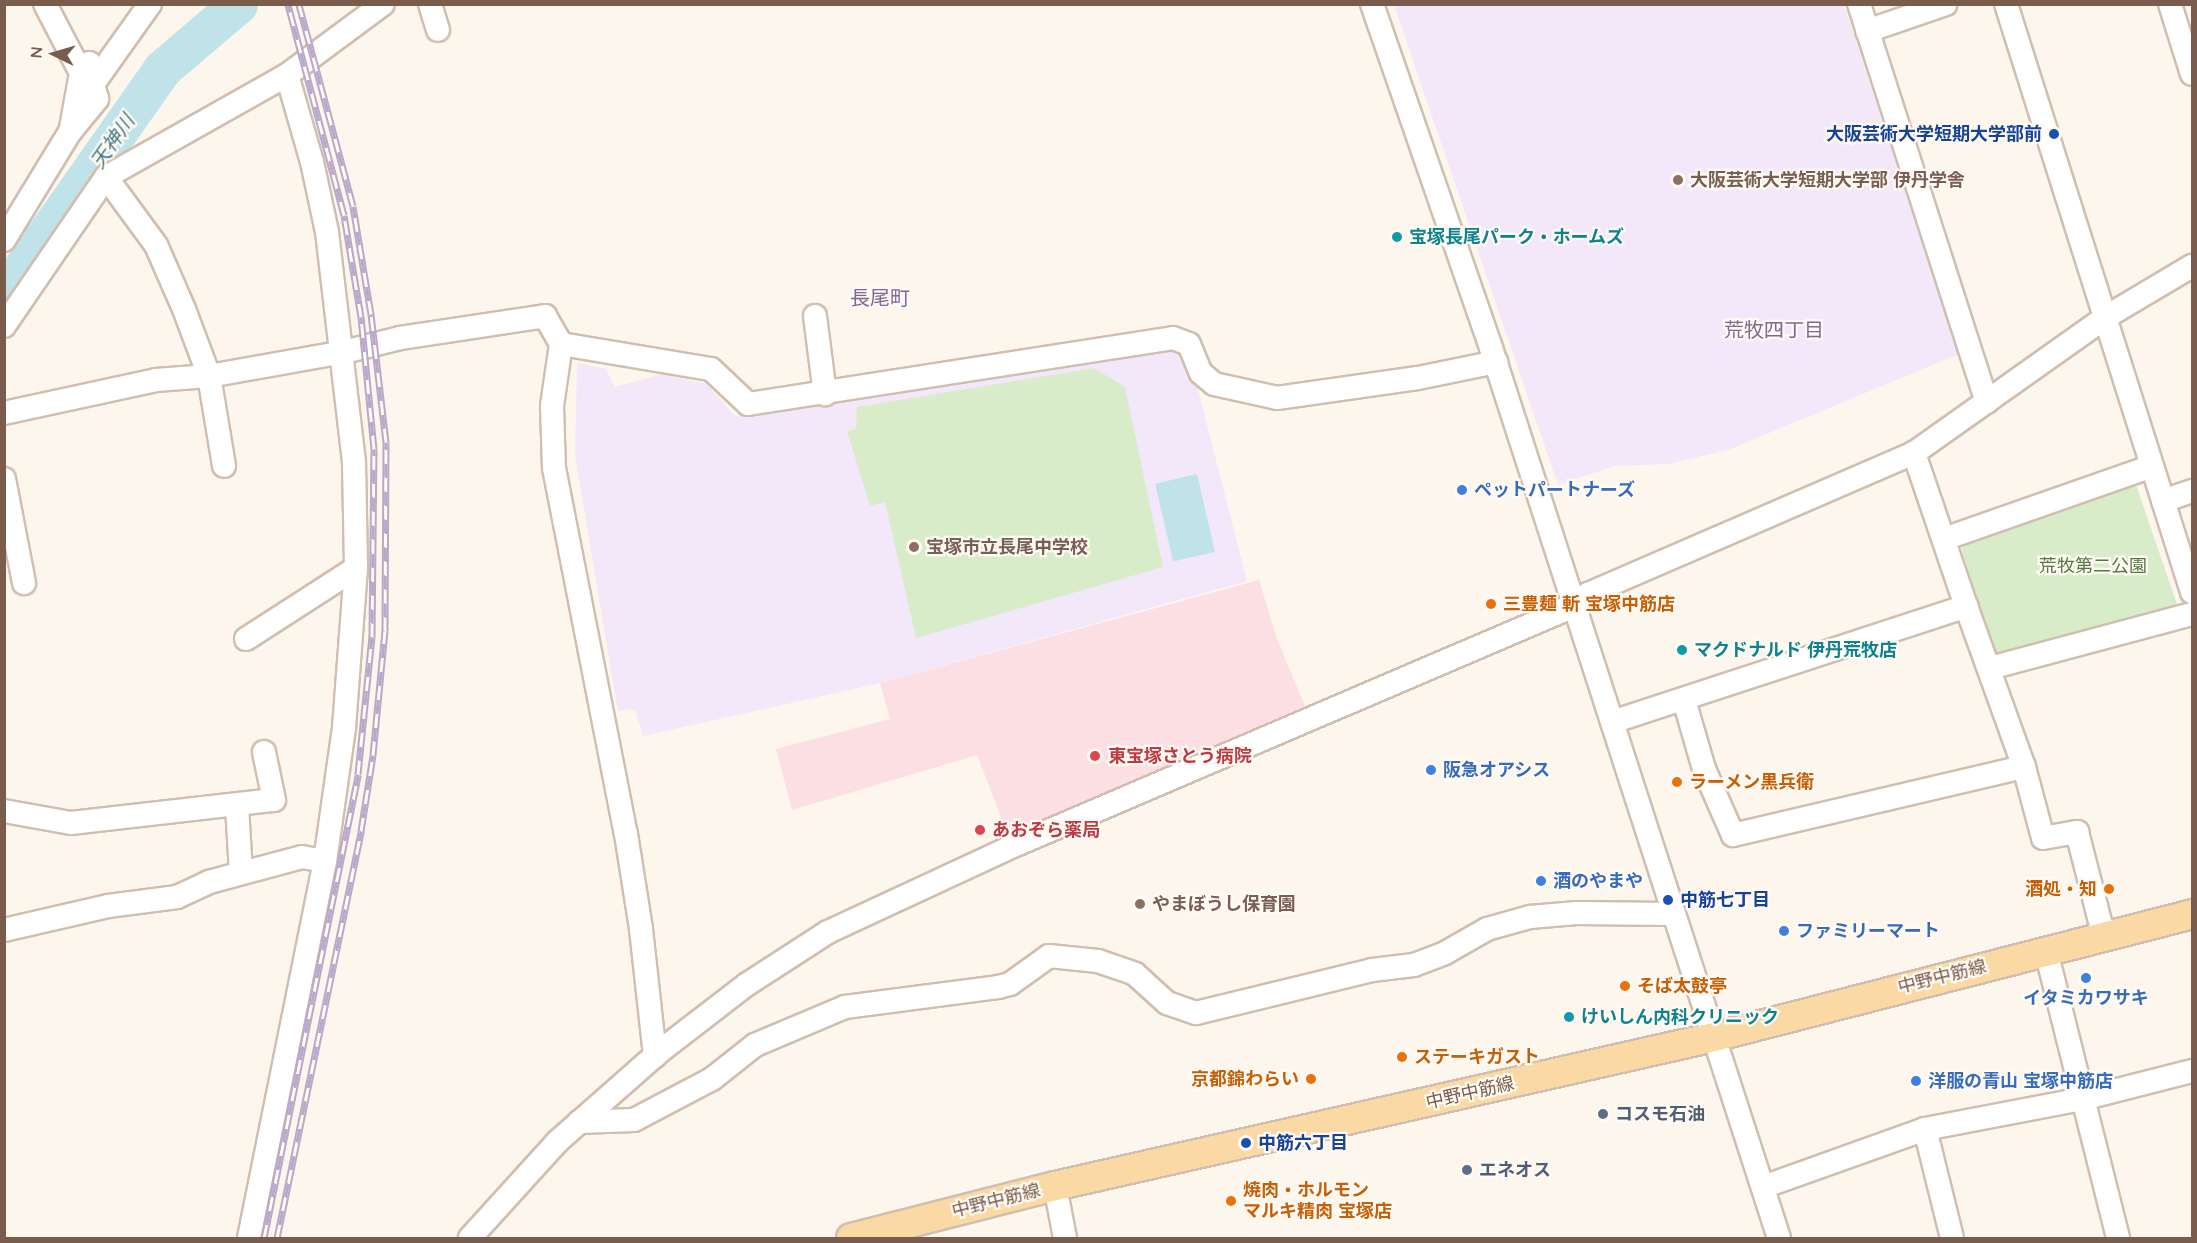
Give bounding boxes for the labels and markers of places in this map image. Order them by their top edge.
place label: 大阪芸術大学短期大学部前 [1826,123,2042,145]
marker: 大阪芸術大学短期大学部前 [2047,127,2061,141]
place label: 大阪芸術大学短期大学部 伊丹学舎 [1690,169,1965,191]
marker: 大阪芸術大学短期大学部 伊丹学舎 [1671,173,1685,187]
place label: 宝塚長尾パーク・ホームズ [1409,226,1625,248]
marker: 宝塚長尾パーク・ホームズ [1390,230,1404,244]
place label: ペットパートナーズ [1474,479,1636,501]
marker: ペットパートナーズ [1455,483,1469,497]
place label: 宝塚市立長尾中学校 [926,536,1088,558]
marker: 宝塚市立長尾中学校 [907,540,921,554]
place label: 三豊麺 斬 宝塚中筋店 [1503,593,1675,615]
marker: 三豊麺 斬 宝塚中筋店 [1484,597,1498,611]
place label: マクドナルド 伊丹荒牧店 [1694,639,1897,661]
marker: マクドナルド 伊丹荒牧店 [1675,643,1689,657]
place label: 東宝塚さとう病院 [1108,745,1252,767]
marker: 東宝塚さとう病院 [1086,747,1104,765]
place label: 阪急オアシス [1443,759,1551,781]
marker: 阪急オアシス [1424,763,1438,777]
place label: ラーメン黒兵衛 [1689,771,1815,793]
marker: ラーメン黒兵衛 [1670,775,1684,789]
place label: あおぞら薬局 [992,819,1100,841]
marker: あおぞら薬局 [973,823,987,837]
place label: 酒のやまや [1553,870,1643,892]
marker: 酒のやまや [1534,874,1548,888]
place label: 酒処・知 [2025,878,2097,900]
marker: 酒処・知 [2102,882,2116,896]
place label: 中筋七丁目 [1680,889,1770,911]
place label: やまぼうし保育園 [1152,893,1296,915]
marker: 中筋七丁目 [1661,893,1675,907]
marker: やまぼうし保育園 [1133,897,1147,911]
place label: ファミリーマート [1796,920,1940,942]
marker: ファミリーマート [1777,924,1791,938]
marker: イタミカワサキ [2079,971,2093,985]
place label: そば太鼓亭 [1637,975,1727,997]
marker: そば太鼓亭 [1618,979,1632,993]
place label: イタミカワサキ [2023,987,2149,1009]
place label: けいしん内科クリニック [1581,1006,1779,1028]
marker: けいしん内科クリニック [1562,1010,1576,1024]
place label: ステーキガスト [1414,1046,1540,1068]
marker: ステーキガスト [1395,1050,1409,1064]
place label: 京都錦わらい [1191,1068,1299,1090]
place label: 洋服の青山 宝塚中筋店 [1928,1070,2113,1092]
marker: 京都錦わらい [1304,1072,1318,1086]
marker: 洋服の青山 宝塚中筋店 [1909,1074,1923,1088]
place label: コスモ石油 [1615,1103,1705,1125]
marker: コスモ石油 [1596,1107,1610,1121]
place label: 中筋六丁目 [1258,1132,1348,1154]
marker: 中筋六丁目 [1239,1136,1253,1150]
place label: エネオス [1479,1159,1551,1181]
marker: エネオス [1460,1163,1474,1177]
place label: 焼肉・ホルモン マルキ精肉 宝塚店 [1243,1180,1392,1222]
marker: 焼肉・ホルモン マルキ精肉 宝塚店 [1224,1194,1238,1208]

